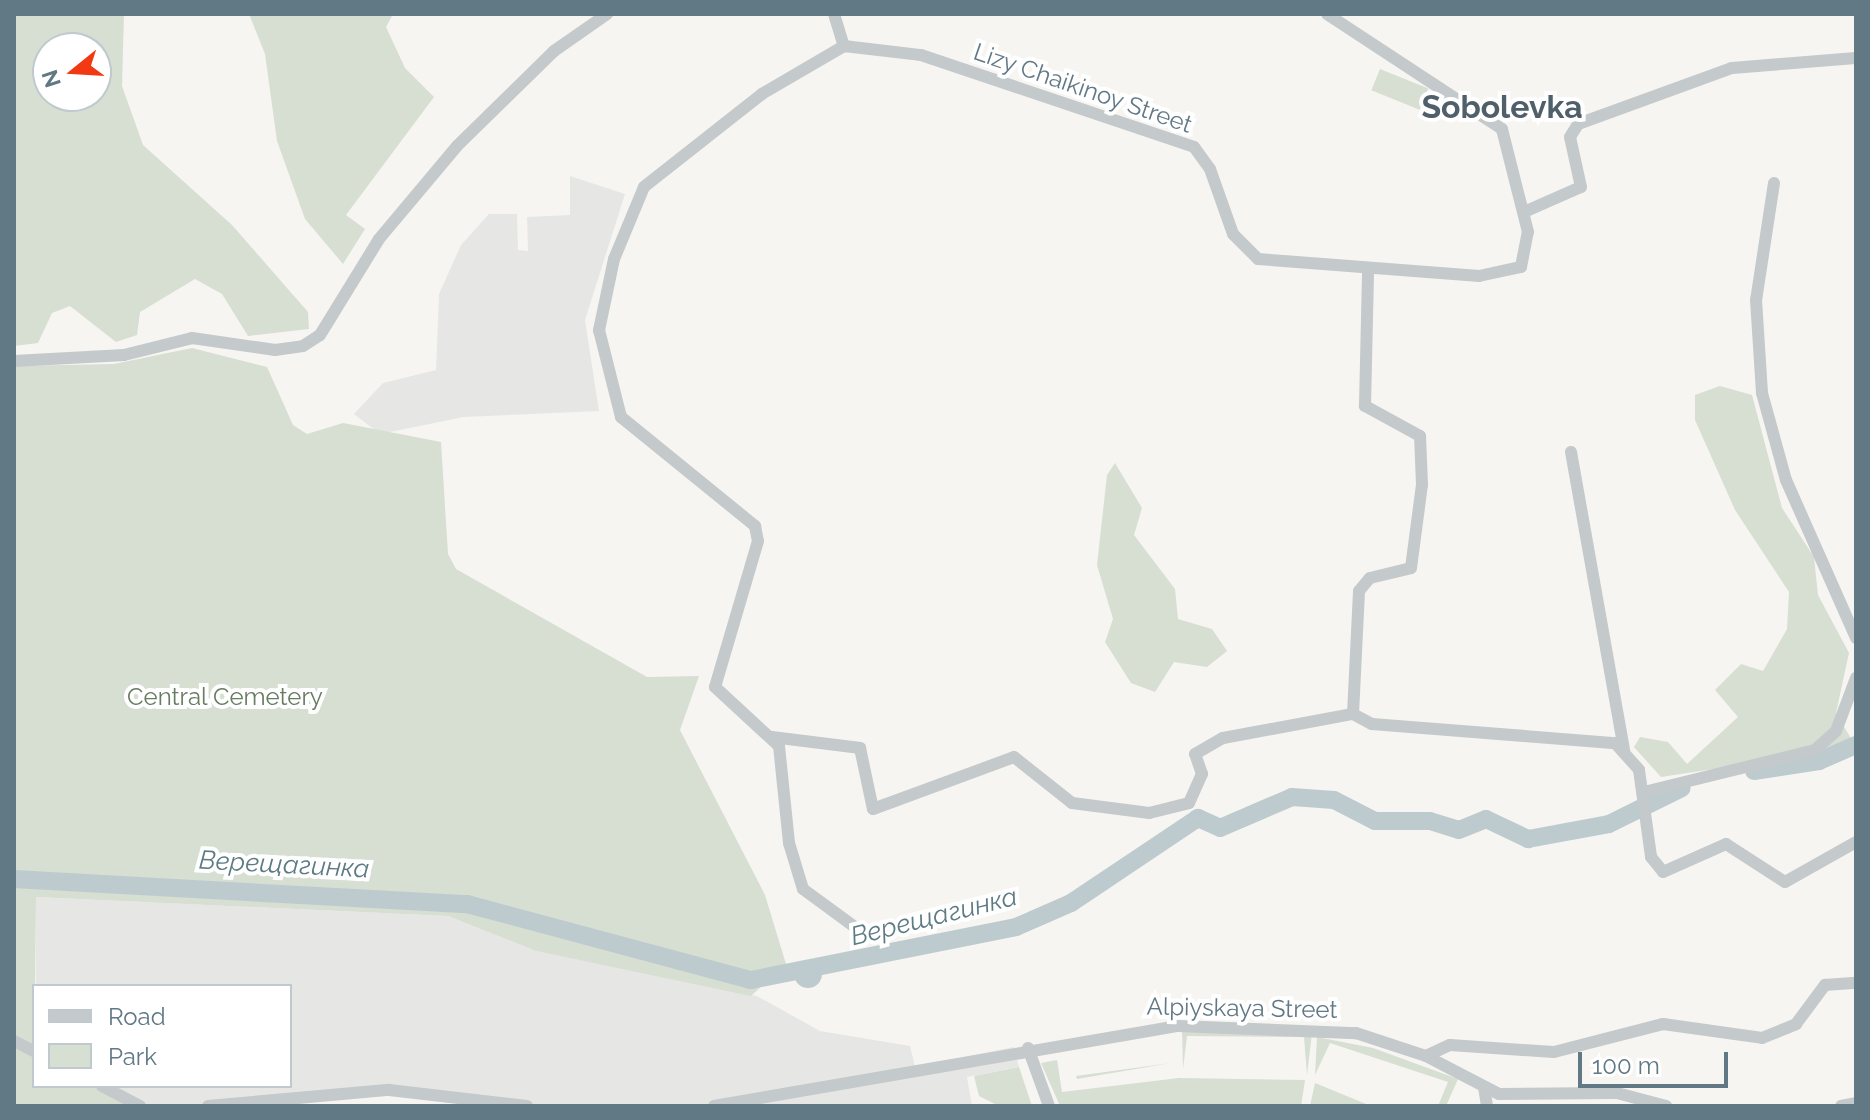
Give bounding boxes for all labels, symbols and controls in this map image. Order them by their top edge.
north arrow [32,32,112,112]
street label: Lizy Chaikinoy Street [969,37,1197,139]
text: N [36,67,66,91]
district label: Sobolevka [1421,88,1583,126]
park label: Central Cemetery [127,683,323,711]
water label: Верещагинка [198,845,370,885]
water label: Верещагинка [847,881,1021,953]
legend [32,984,292,1088]
street label: Alpiyskaya Street [1146,992,1338,1024]
text: Road [108,1002,166,1031]
scale bar [1582,1036,1732,1086]
text: Park [108,1042,157,1071]
text: 100 m [1592,1051,1660,1080]

